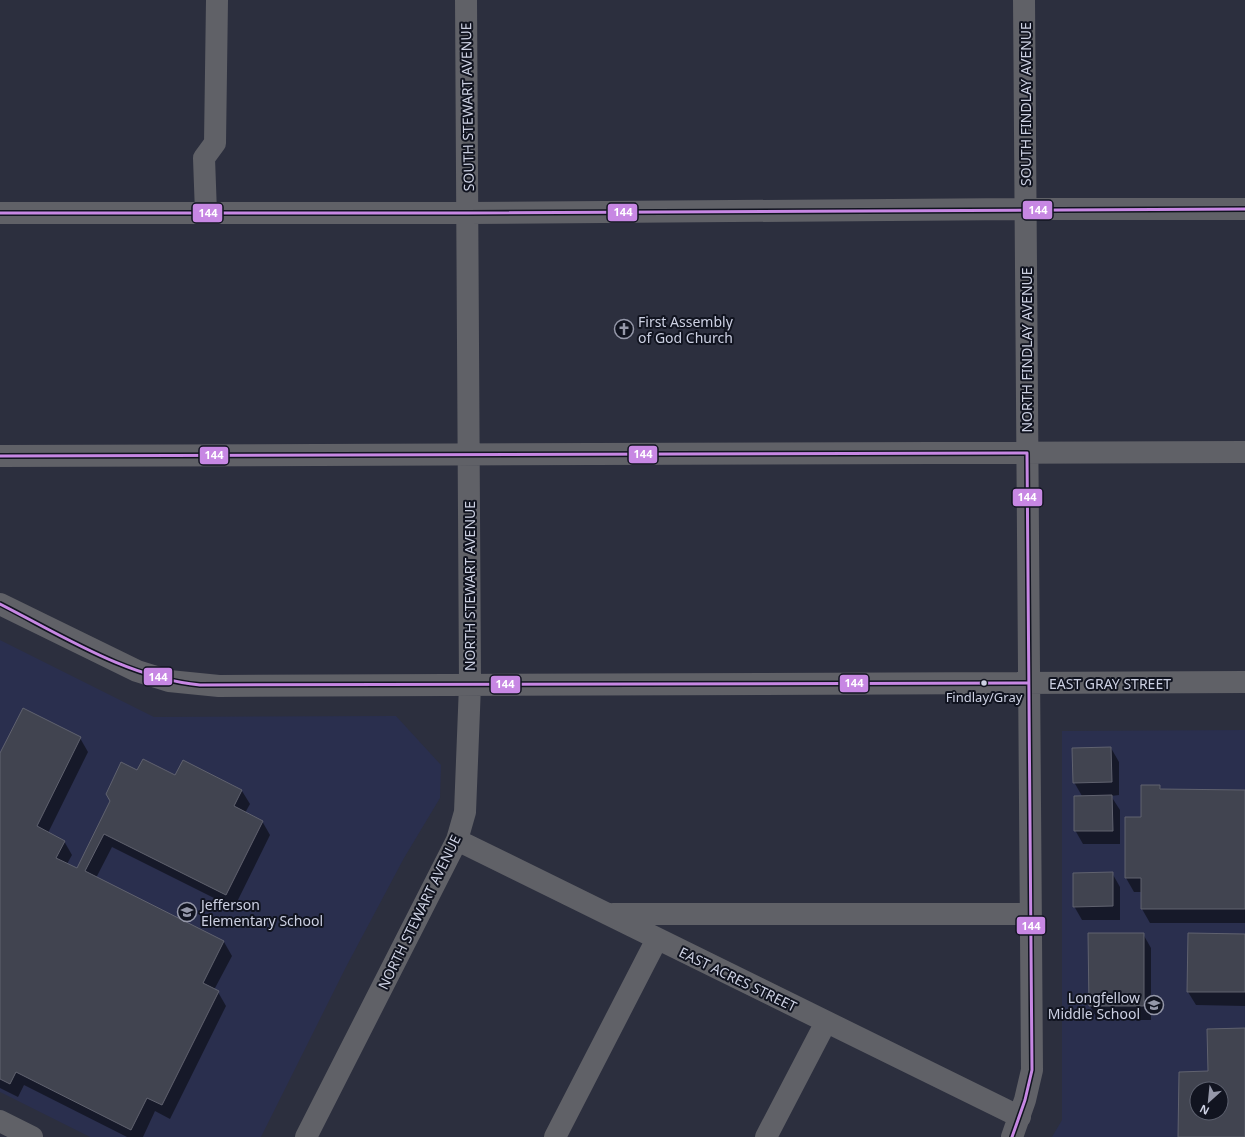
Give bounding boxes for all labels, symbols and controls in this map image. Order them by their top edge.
street label: SOUTH FINDLAY AVENUE [1016,22,1035,186]
street label: SOUTH STEWART AVENUE [456,23,478,191]
line badge: 144 [1022,200,1053,220]
text: 144 [1029,202,1048,217]
line badge: 144 [192,203,223,223]
line badge: 144 [607,203,638,222]
text: 144 [614,204,633,219]
text: 144 [199,205,218,220]
street label: NORTH FINDLAY AVENUE [1017,267,1036,433]
place label: First Assembly of God Church [638,312,734,347]
church icon: First Assembly of God Church [613,318,635,340]
line badge: 144 [628,445,658,464]
line badge: 144 [199,446,229,465]
text: 144 [634,446,653,461]
text: 144 [205,447,224,462]
line badge: 144 [1012,488,1043,507]
text: 144 [1018,489,1037,504]
street label: NORTH STEWART AVENUE [460,501,479,671]
line badge: 144 [143,667,173,686]
text: 144 [149,669,168,684]
line badge: 144 [839,674,869,693]
street label: EAST GRAY STREET [1049,674,1171,693]
line badge: 144 [490,675,521,694]
text: 144 [845,675,864,690]
text: 144 [496,676,515,691]
marker: Findlay/Gray [979,678,989,688]
place label: Findlay/Gray [946,688,1023,706]
street label: NORTH STEWART AVENUE [373,831,465,993]
place label: Jefferson Elementary School [199,895,323,930]
school or university icon: Jefferson Elementary School [176,901,198,923]
line badge: 144 [1016,916,1046,935]
text: 144 [1022,918,1041,933]
street label: EAST ACRES STREET [676,942,800,1016]
place label: Longfellow Middle School [1048,988,1140,1023]
school or university icon: Longfellow Middle School [1143,994,1165,1016]
north arrow [1189,1081,1229,1121]
text: N [1197,1102,1212,1119]

